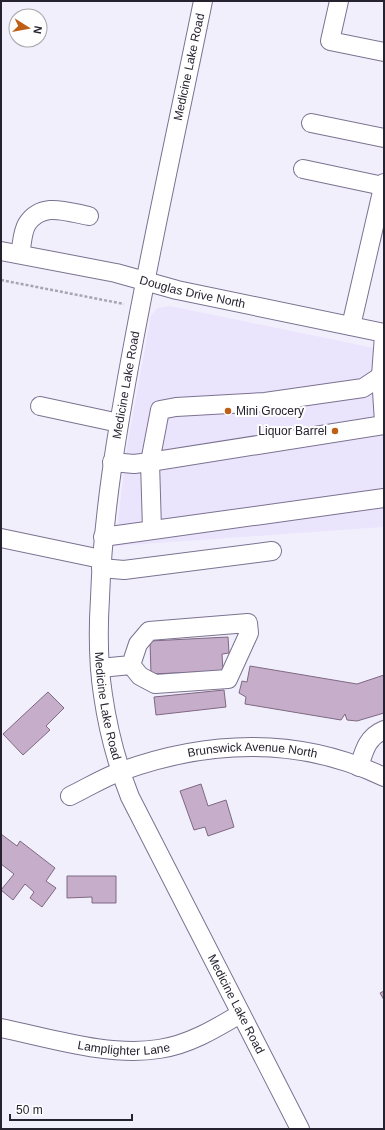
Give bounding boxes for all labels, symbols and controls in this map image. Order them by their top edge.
north arrow [8,8,48,48]
street label: Medicine Lake Road [171,12,207,122]
text: N [31,25,44,35]
street label: Douglas Drive North [138,273,247,311]
street label: Medicine Lake Road [110,330,142,440]
place label: Mini Grocery [236,404,304,418]
marker: Mini Grocery [223,406,233,416]
place label: Liquor Barrel [258,424,327,438]
marker: Liquor Barrel [330,426,340,436]
street label: Medicine Lake Road [92,651,124,761]
street label: Brunswick Avenue North [186,740,319,761]
street label: Medicine Lake Road [205,952,267,1056]
street label: Lamplighter Lane [76,1038,172,1058]
scale bar [10,1096,132,1122]
text: 50 m [16,1103,43,1117]

